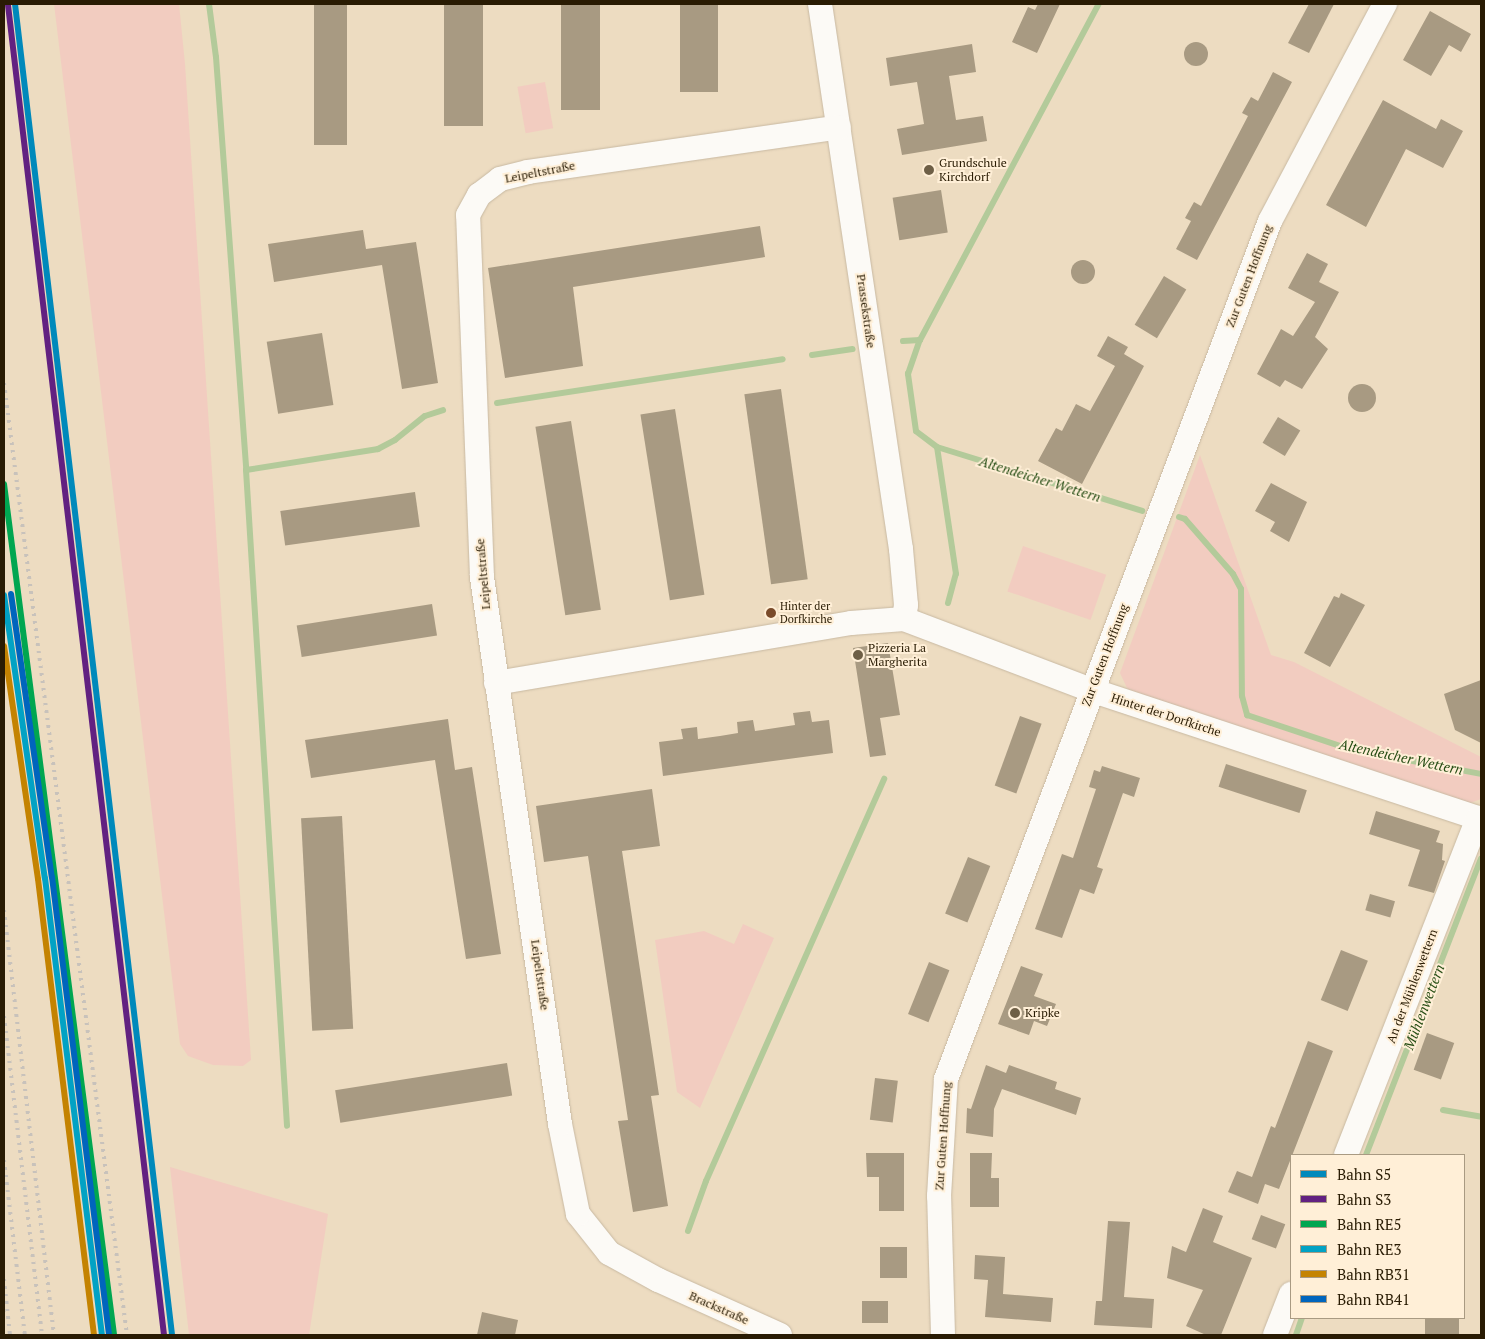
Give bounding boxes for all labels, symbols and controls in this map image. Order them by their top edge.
place label: Grundschule Kirchdorf [939,156,1007,184]
street label: Leipeltstraße [504,158,576,186]
marker: Grundschule Kirchdorf [923,164,935,176]
street label: Zur Guten Hoffnung [1223,223,1275,329]
street label: Prassekstraße [854,273,878,349]
water label: Altendeicher Wettern [977,453,1103,505]
street label: Leipeltstraße [473,538,493,610]
place label: Hinter der Dorfkirche [780,600,832,626]
street label: Zur Guten Hoffnung [1079,602,1131,708]
marker: Hinter der Dorfkirche [766,608,776,618]
place label: Pizzeria La Margherita [868,641,927,669]
marker: Pizzeria La Margherita [852,649,864,661]
street label: Hinter der Dorfkirche [1109,690,1223,740]
water label: Altendeicher Wettern [1338,736,1464,778]
street label: An der Mühlenwettern [1384,927,1440,1045]
street label: Leipeltstraße [528,939,552,1011]
water label: Mühlenwettern [1400,962,1448,1052]
place label: Kripke [1025,1006,1060,1020]
marker: Kripke [1009,1007,1021,1019]
street label: Zur Guten Hoffnung [932,1081,954,1191]
legend [1290,1154,1465,1319]
text: Bahn S5 [1337,1164,1391,1184]
text: Bahn S3 [1337,1189,1391,1209]
text: Bahn RE5 [1337,1214,1401,1234]
text: Bahn RE3 [1337,1239,1401,1259]
text: Bahn RB31 [1337,1264,1410,1284]
street label: Brackstraße [687,1288,751,1328]
text: Bahn RB41 [1337,1289,1410,1309]

